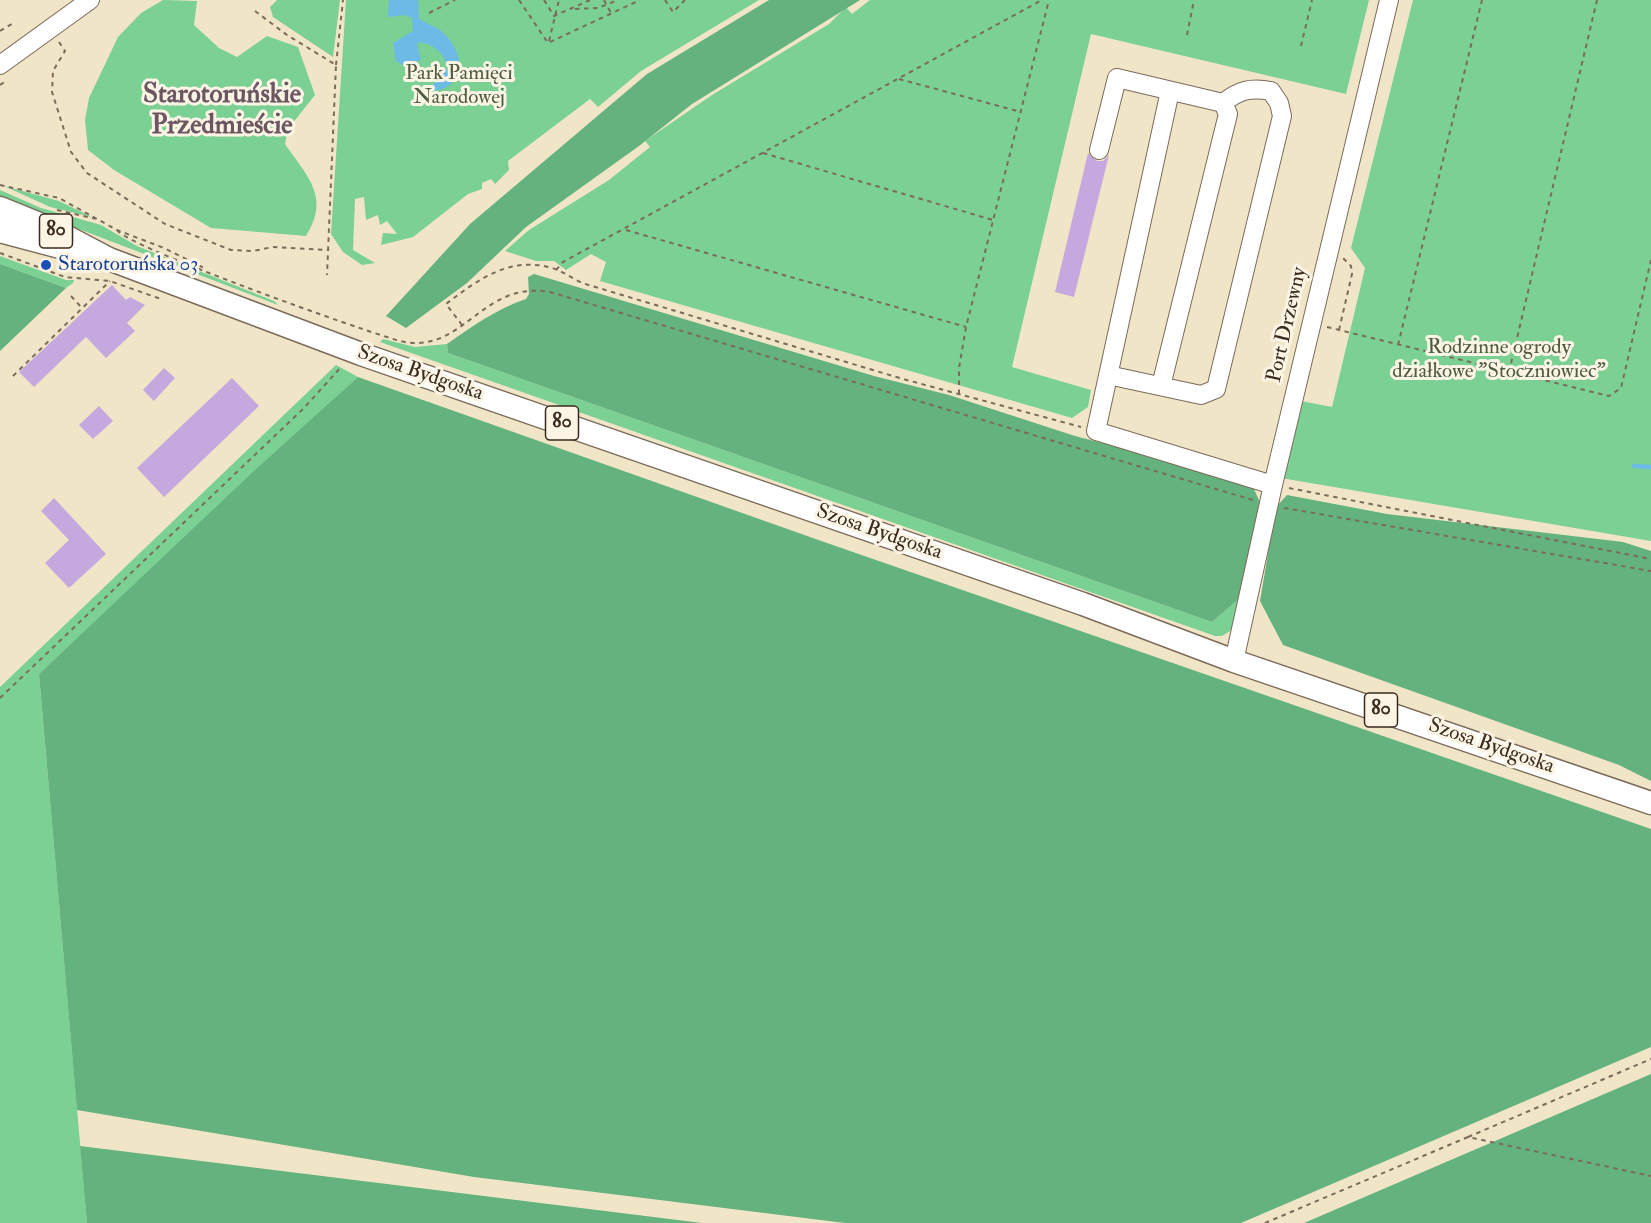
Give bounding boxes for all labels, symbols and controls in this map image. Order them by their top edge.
park label: Park Pamięci Narodowej [405,61,513,111]
district label: Starotoruńskie Przedmieście [143,80,301,143]
road number: 80 [40,214,72,248]
place label: Starotoruńska 03 [58,252,198,278]
marker: Starotoruńska 03 [39,258,53,272]
street label: Port Drzewny [1263,265,1313,385]
park label: Rodzinne ogrody działkowe "Stoczniowiec" [1392,335,1606,385]
street label: Szosa Bydgoska [354,341,486,407]
road number: 80 [546,406,578,440]
street label: Szosa Bydgoska [813,500,945,566]
road number: 80 [1364,693,1398,727]
street label: Szosa Bydgoska [1425,714,1557,780]

